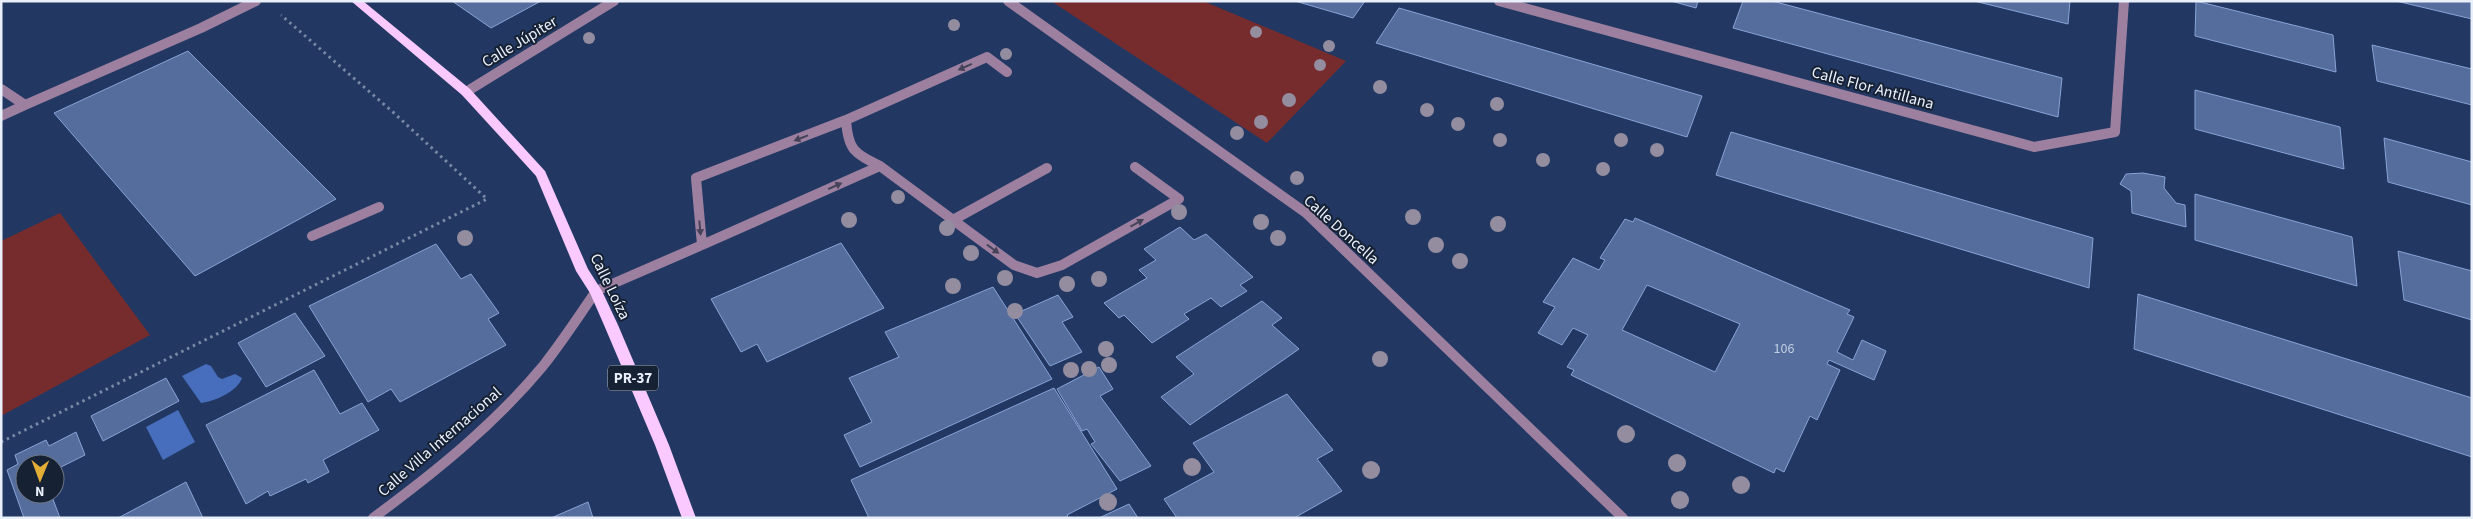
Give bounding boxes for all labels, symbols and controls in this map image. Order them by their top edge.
street label: Calle Júpiter [478,10,562,73]
street label: Calle Flor Antillana [1809,61,1936,115]
one-way arrow [958,63,972,71]
one-way arrow [793,134,808,142]
one-way arrow [828,181,842,189]
street label: Calle Doncella [1299,190,1384,270]
one-way arrow [1130,219,1143,228]
one-way arrow [696,220,704,236]
one-way arrow [986,244,999,254]
street label: Calle Loíza [585,250,636,323]
house number: 106 [1774,339,1794,359]
road number: PR-37 [608,366,658,390]
street label: Calle Villa Internacional [373,382,506,502]
north arrow [15,454,65,504]
text: N [35,481,45,501]

